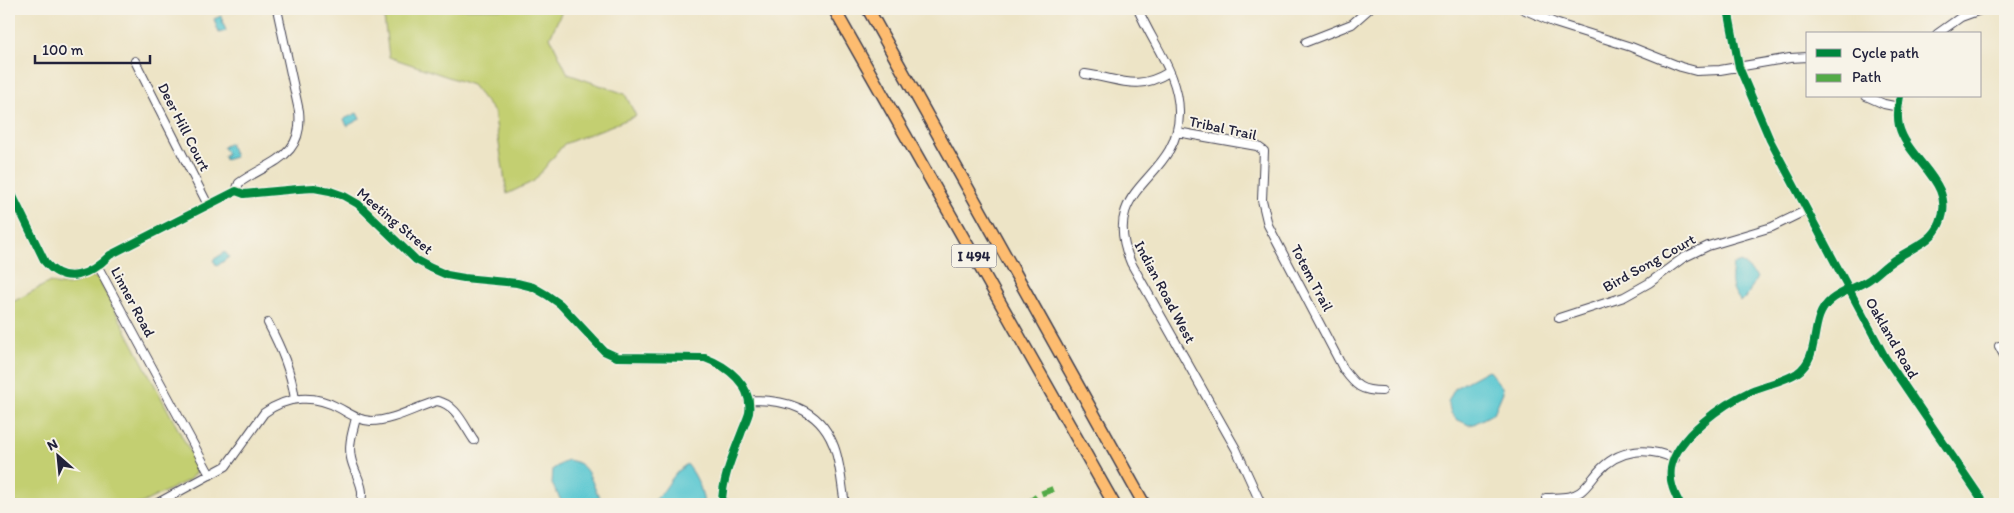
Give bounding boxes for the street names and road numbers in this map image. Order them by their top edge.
street label: Deer Hill Court [154,80,214,174]
street label: Tribal Trail [1187,112,1259,144]
street label: Meeting Street [353,184,437,258]
street label: Bird Song Court [1599,230,1699,296]
street label: Indian Road West [1130,238,1200,347]
street label: Totem Trail [1287,242,1337,315]
road number: I 494 [952,245,996,268]
street label: Linner Road [107,264,159,341]
street label: Oakland Road [1862,294,1922,382]

